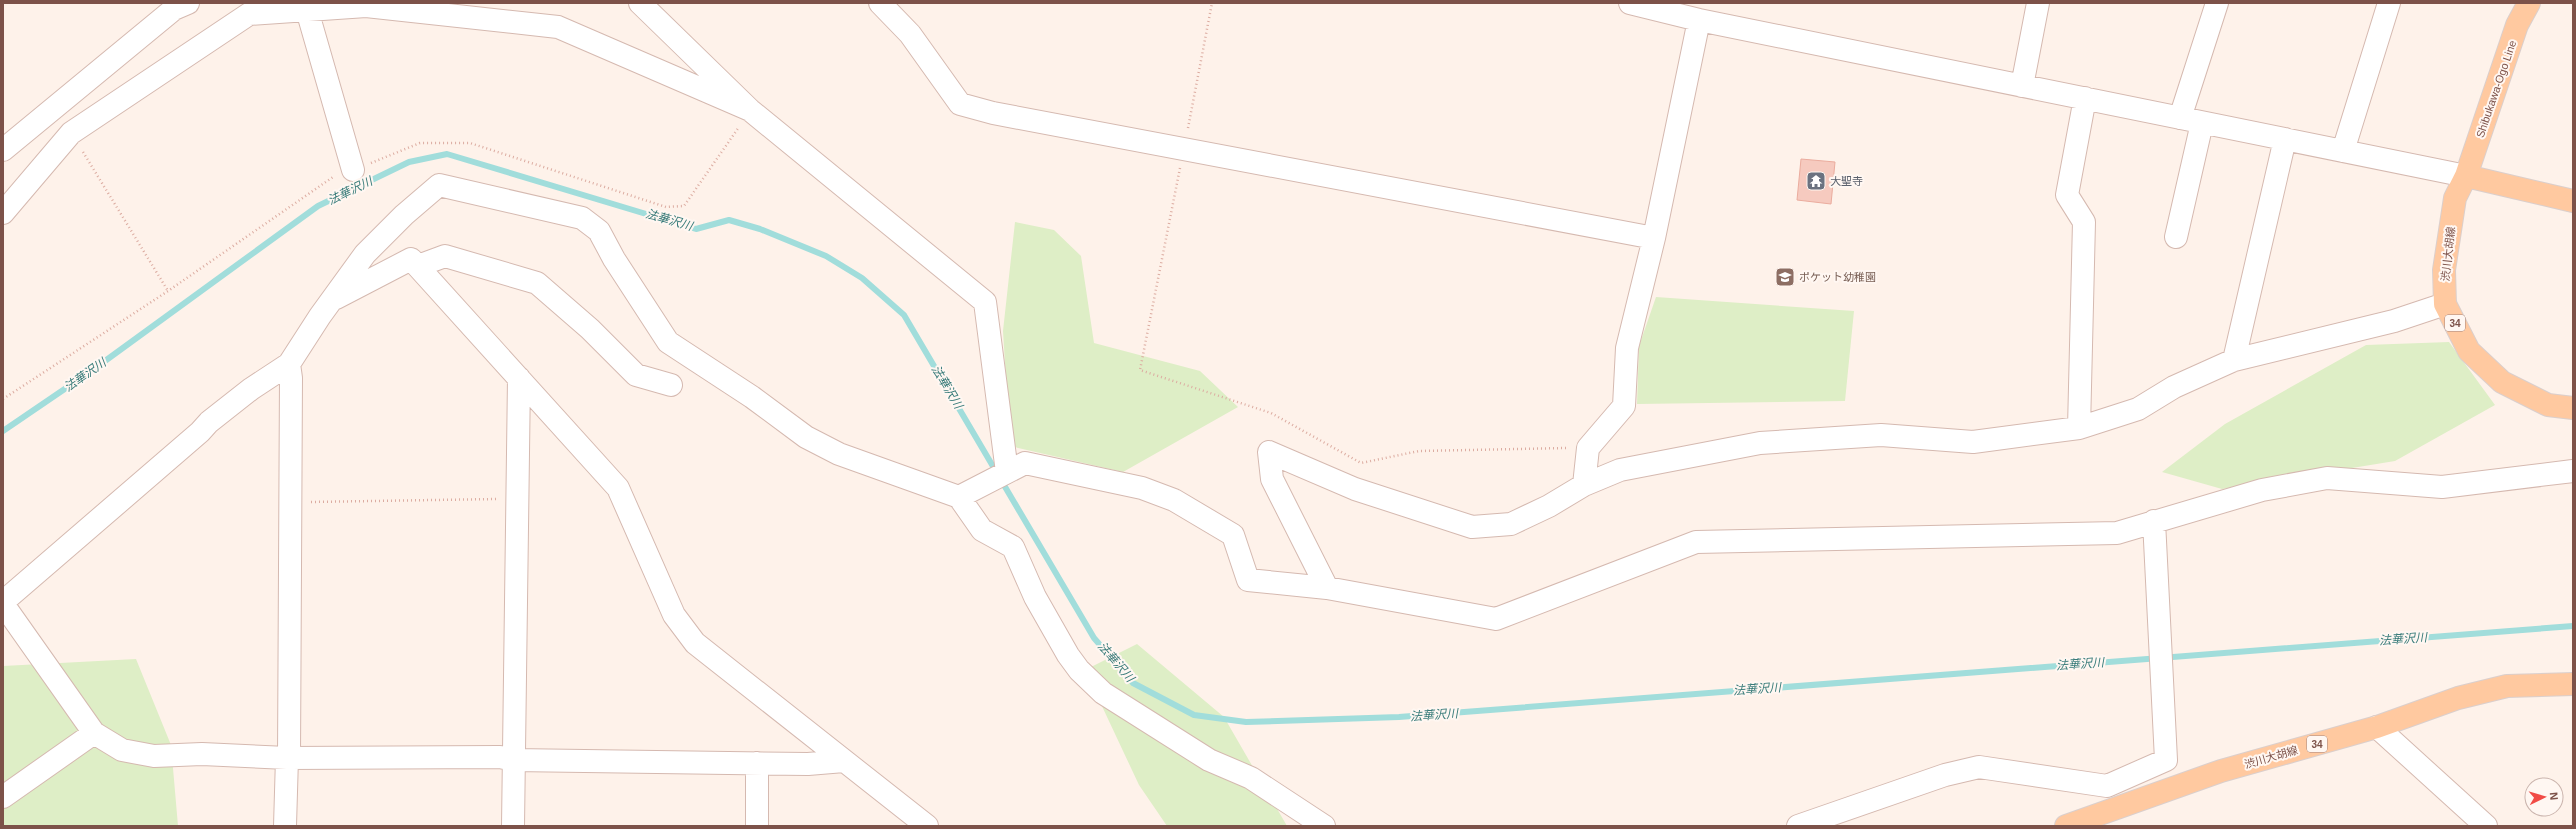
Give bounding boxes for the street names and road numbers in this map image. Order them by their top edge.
street label: Shibukawa-Ogo Line [2474,39,2518,139]
street label: 渋川大胡線 [2439,226,2457,282]
road number: 34 [2445,315,2465,331]
road number: 34 [2307,736,2327,752]
street label: 渋川大胡線 [2243,744,2299,770]

